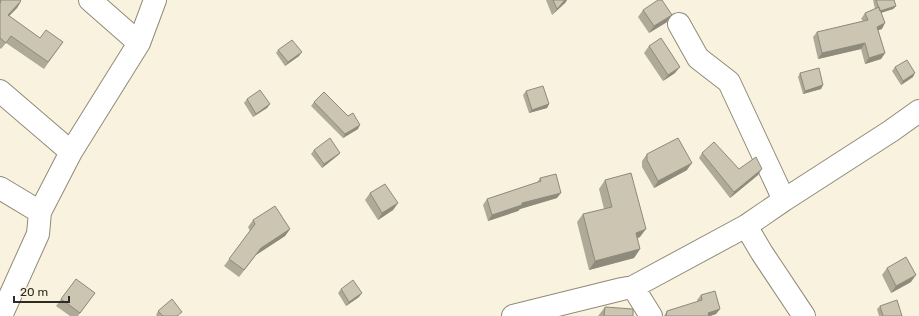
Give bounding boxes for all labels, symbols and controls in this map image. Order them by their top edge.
scale bar [14,278,69,304]
text: 20 m [20,285,48,299]

